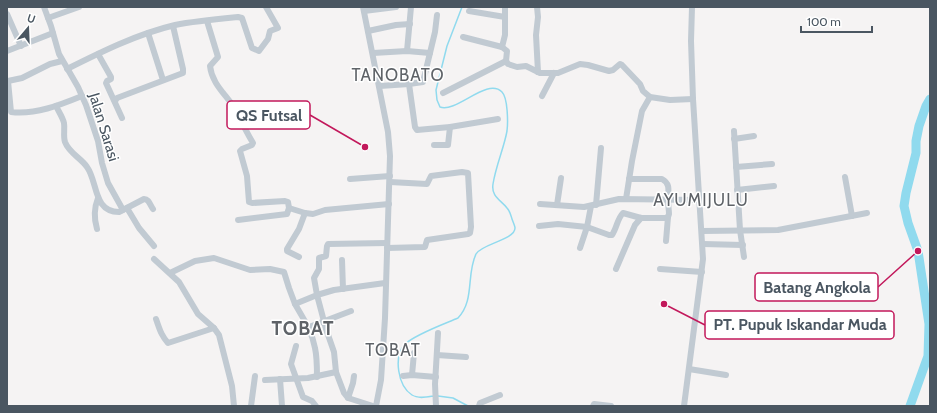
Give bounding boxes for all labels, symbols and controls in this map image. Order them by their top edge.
north arrow [8,8,48,48]
scale bar [801,8,872,34]
text: U [25,11,37,26]
text: 100 m [807,14,841,29]
district label: TANOBATO [351,65,445,85]
street label: Jalan Sarasi [85,90,123,163]
callout: QS Futsal [227,101,310,129]
text: QS Futsal [236,106,302,125]
district label: AYUMIJULU [653,190,749,210]
callout: Batang Angkola [755,273,878,301]
text: Batang Angkola [763,278,871,297]
callout: PT. Pupuk Iskandar Muda [705,311,894,339]
text: PT. Pupuk Iskandar Muda [713,315,887,334]
district label: TOBAT [271,317,335,340]
district label: TOBAT [365,340,421,360]

